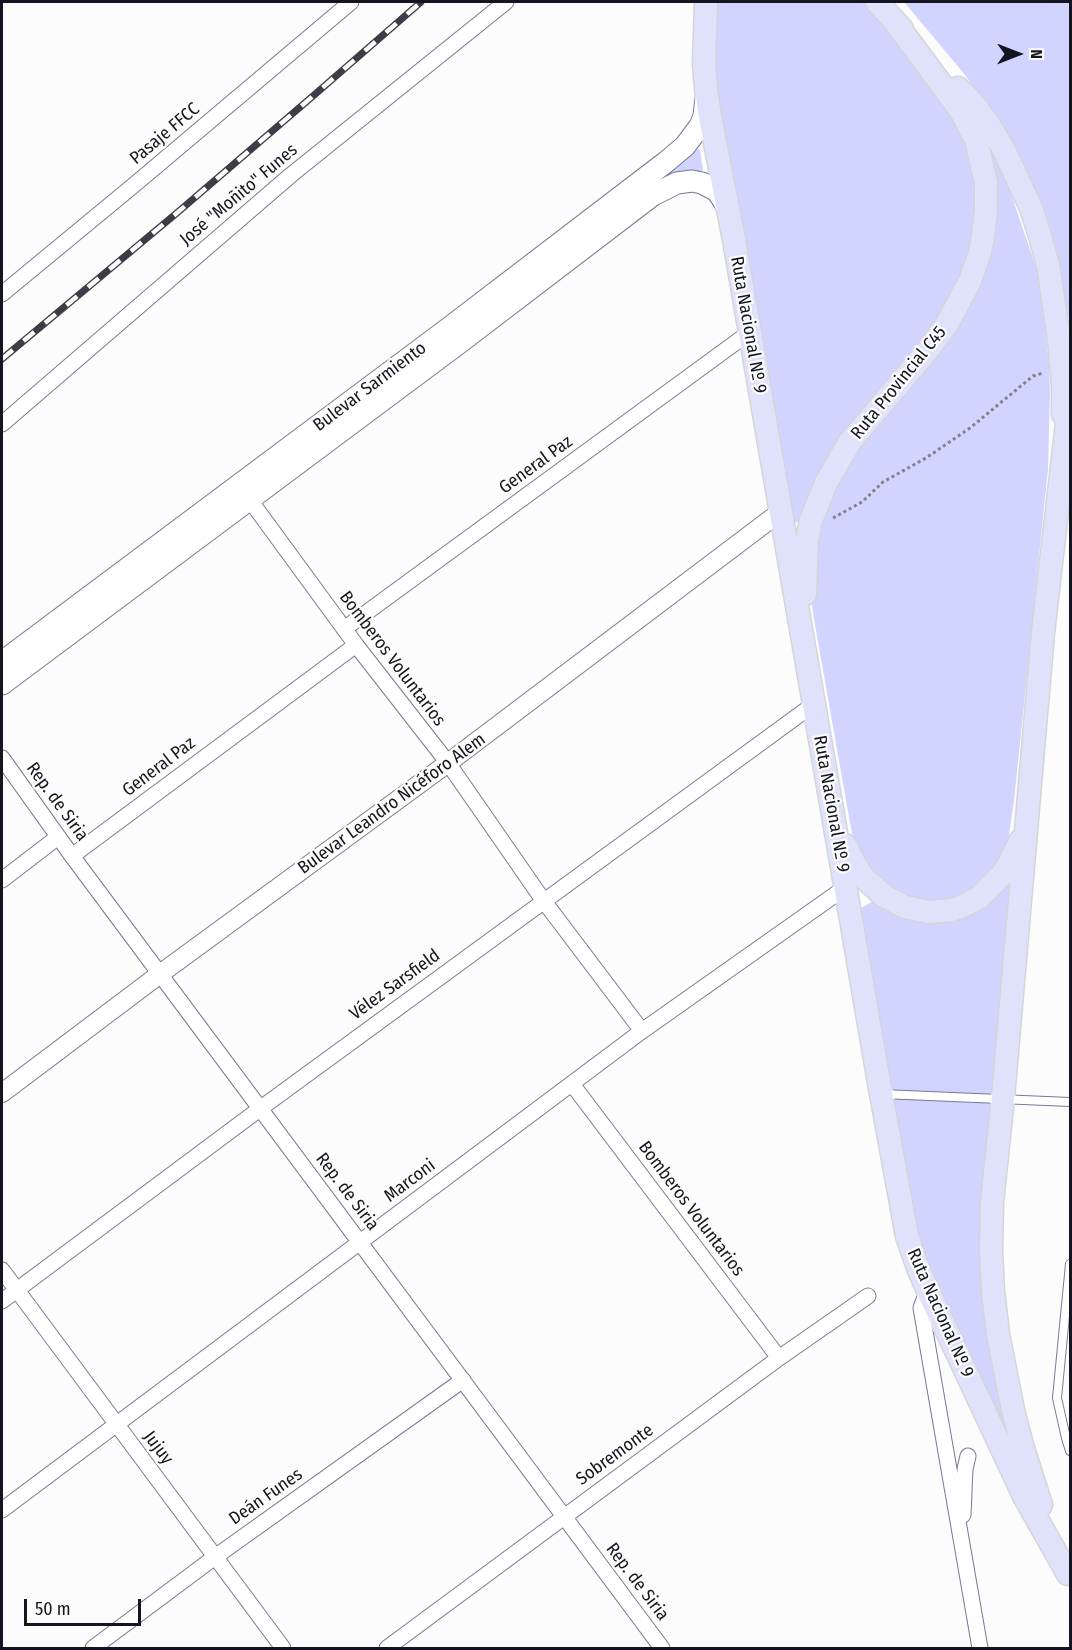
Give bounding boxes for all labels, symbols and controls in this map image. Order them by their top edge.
north arrow [988,24,1048,84]
text: N [1027,49,1046,59]
street label: Pasaje FFCC [126,99,204,169]
street label: José "Moñito" Funes [176,140,302,250]
street label: Ruta Nacional Nº 9 [725,255,771,395]
street label: Ruta Provincial C45 [847,322,951,444]
street label: Bulevar Sarmiento [309,338,431,436]
street label: General Paz [495,431,577,499]
street label: Bomberos Voluntarios [334,587,450,731]
street label: Bulevar Leandro Nicéforo Alem [294,729,490,879]
street label: General Paz [118,733,200,801]
street label: Ruta Nacional Nº 9 [808,734,854,874]
street label: Rep. de Siria [21,759,93,845]
street label: Vélez Sarsfield [346,945,444,1025]
street label: Bomberos Voluntarios [633,1137,749,1281]
street label: Rep. de Siria [311,1149,383,1235]
street label: Marconi [380,1155,440,1207]
street label: Ruta Nacional Nº 9 [902,1245,978,1381]
street label: Sobremonte [572,1420,658,1490]
street label: Jujuy [138,1427,178,1469]
street label: Deán Funes [225,1464,307,1530]
street label: Rep. de Siria [601,1539,673,1625]
scale bar [27,1587,144,1625]
text: 50 m [35,1598,71,1620]

